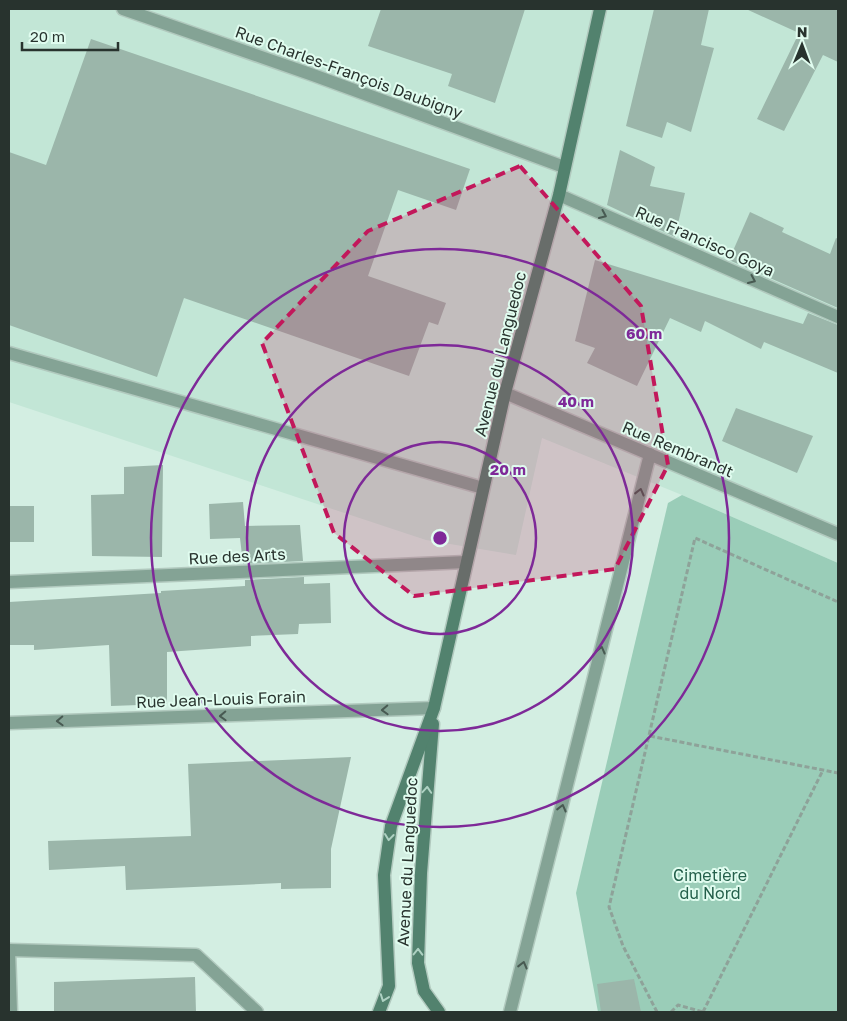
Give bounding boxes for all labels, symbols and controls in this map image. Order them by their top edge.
scale bar [22,20,119,52]
north arrow [777,20,827,70]
street label: Rue Charles-François Daubigny [233,22,465,122]
text: N [797,23,808,40]
text: 20 m [30,27,65,45]
street label: Rue Francisco Goya [632,201,778,281]
one-way arrow [598,208,607,219]
street label: Avenue du Languedoc [470,269,530,438]
one-way arrow [747,273,756,284]
text: 60 m [626,324,662,342]
text: 40 m [558,392,594,410]
street label: Rue Rembrandt [619,417,737,481]
text: 20 m [490,460,526,478]
one-way arrow [634,488,645,497]
centre of rings [431,529,449,547]
street label: Rue des Arts [188,543,286,569]
one-way arrow [595,645,606,654]
street label: Rue Jean-Louis Forain [136,686,306,712]
one-way arrow [381,705,388,715]
one-way arrow [218,710,226,721]
one-way arrow [56,716,64,727]
street label: Avenue du Languedoc [393,777,421,947]
one-way arrow [422,785,433,793]
one-way arrow [556,803,567,812]
one-way arrow [384,833,395,841]
park label: Cimetière du Nord [673,865,747,903]
one-way arrow [413,948,423,956]
one-way arrow [517,961,528,970]
one-way arrow [380,993,390,1002]

